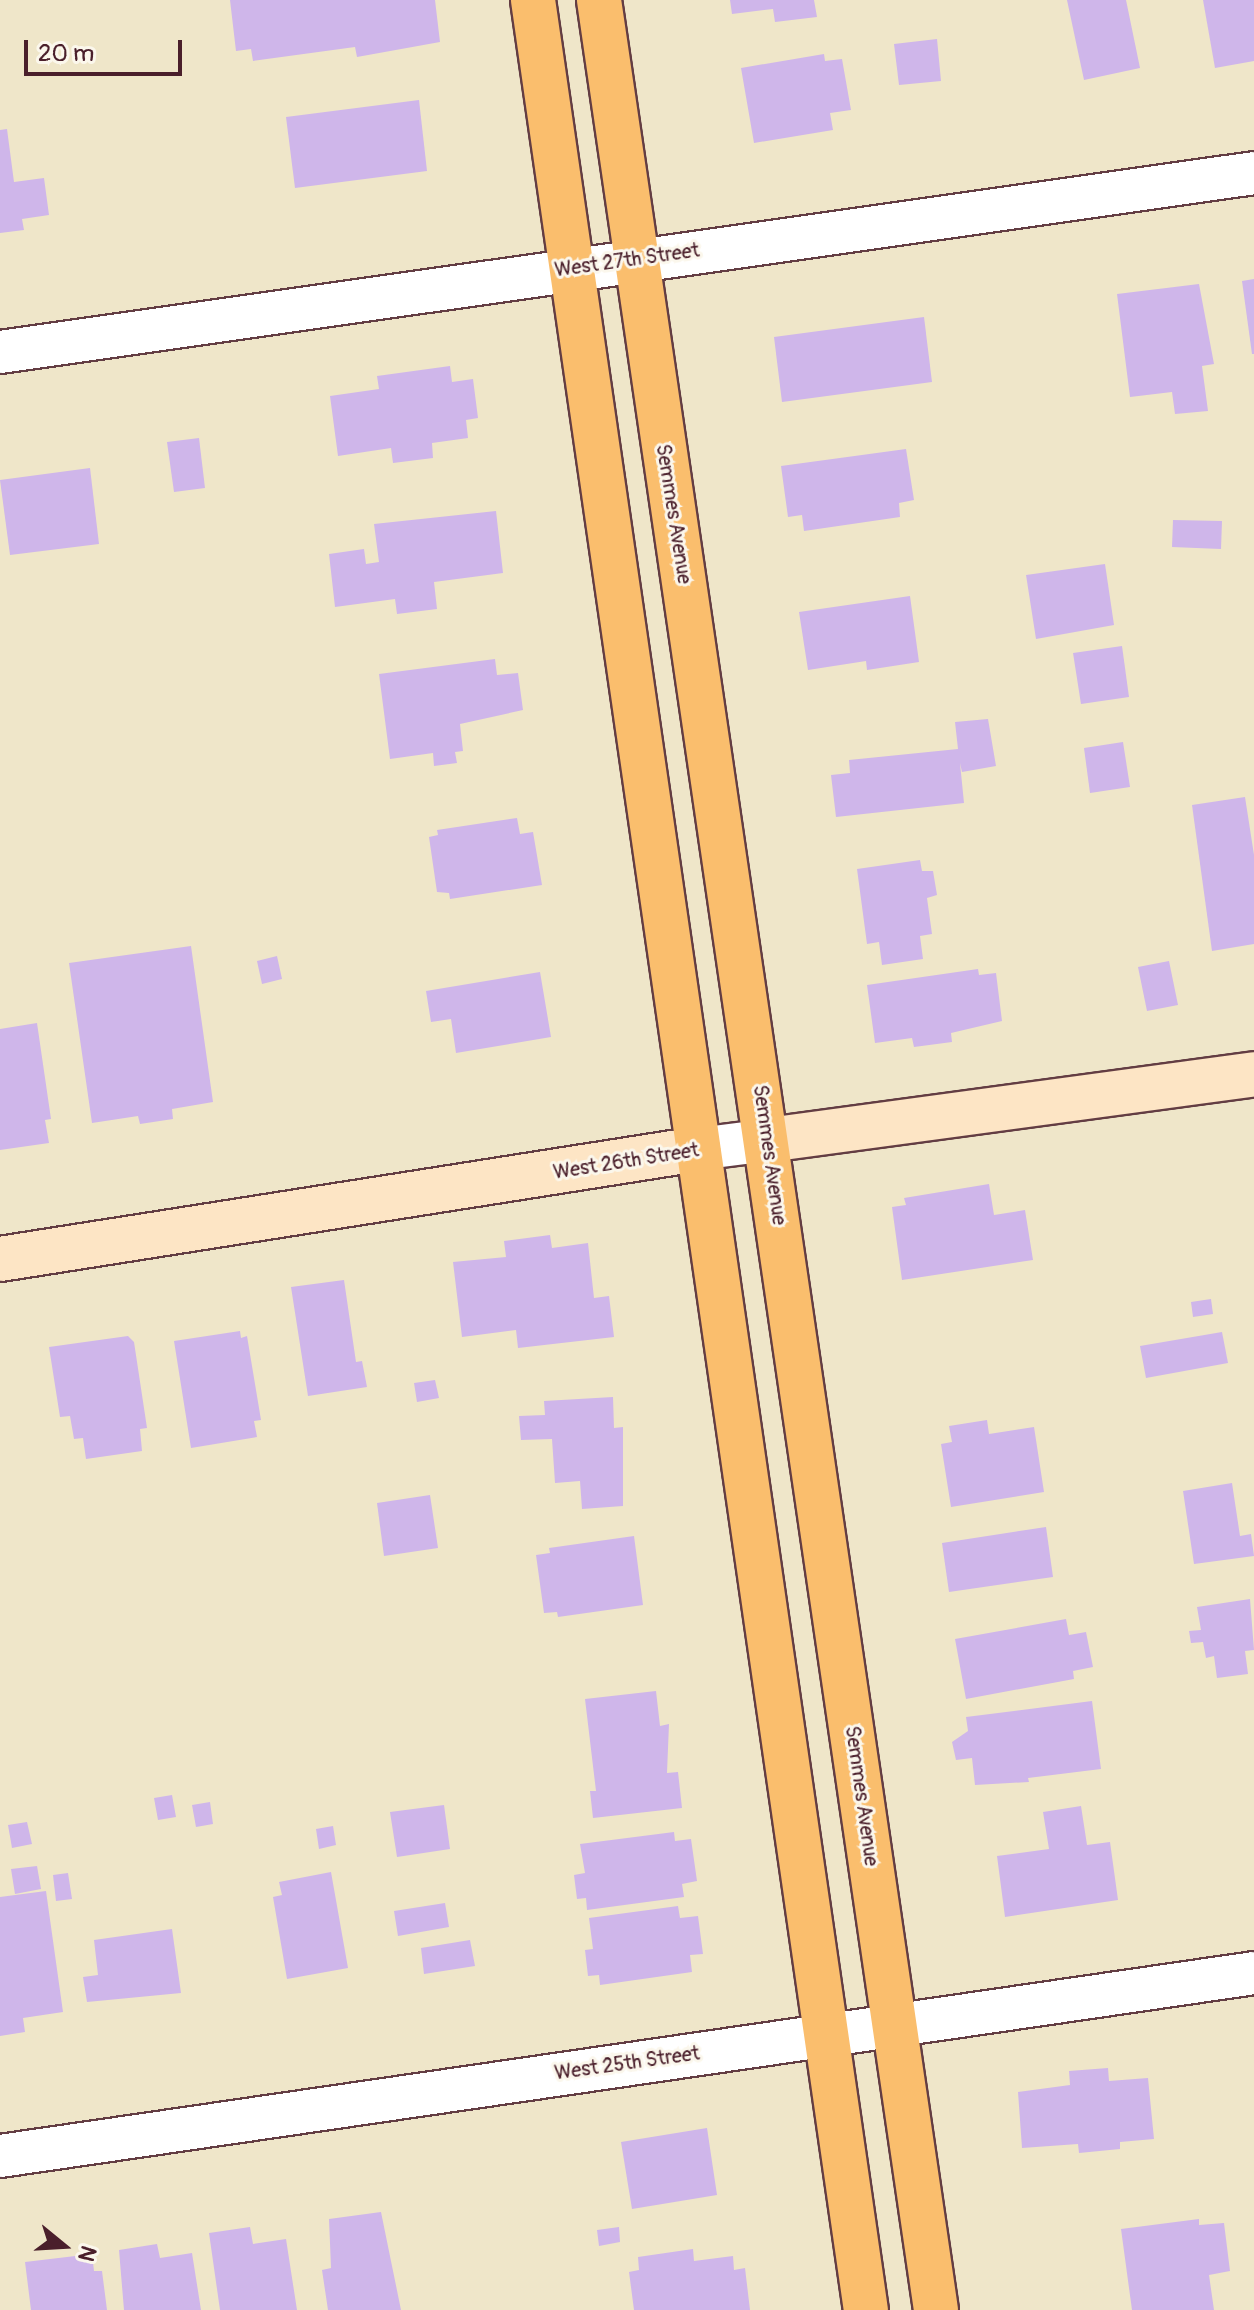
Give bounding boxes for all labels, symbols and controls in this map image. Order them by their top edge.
scale bar [28,24,186,74]
text: 20 m [38,39,94,68]
street label: West 27th Street [553,238,701,282]
street label: Semmes Avenue [651,442,697,586]
street label: Semmes Avenue [748,1083,792,1227]
street label: West 26th Street [551,1138,701,1184]
street label: Semmes Avenue [840,1724,884,1868]
street label: West 25th Street [553,2041,701,2085]
north arrow [24,2206,104,2286]
text: N [71,2242,102,2265]

